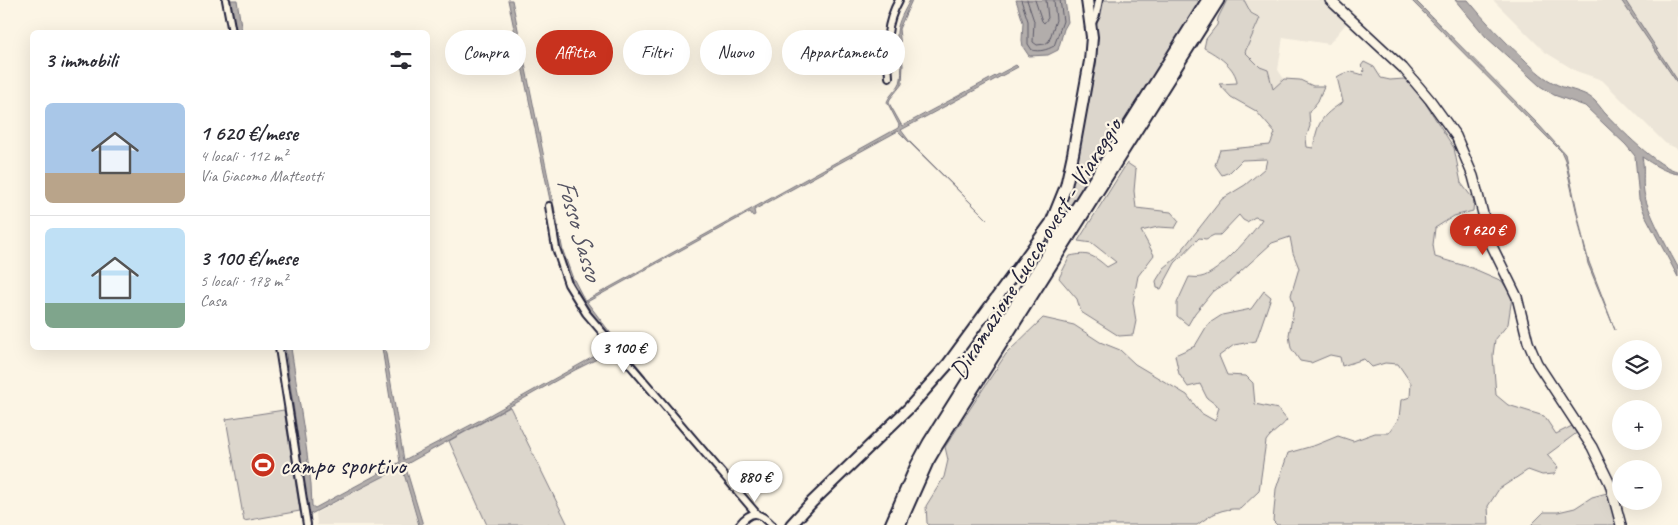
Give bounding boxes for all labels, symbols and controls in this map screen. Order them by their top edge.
chip: Compra [445,30,526,75]
chip: Affitta [536,30,613,75]
chip: Filtri [623,30,690,75]
chip: Nuovo [700,30,772,75]
chip: Appartamento [782,30,905,75]
icon: filters [387,46,415,74]
text: 3 immobili [45,47,117,73]
street label: Diramazione Lucca ovest - Viareggio [942,109,1131,385]
text: 1 620 €/mese [200,120,298,146]
icon: home [85,123,145,183]
text: 4 locali · 112 m² [200,146,287,166]
text: Via Giacomo Matteotti [200,166,323,186]
water label: Fosso Sasso [549,175,611,287]
pin: 1 620 € [1437,214,1529,256]
text: 1 620 € [1461,220,1505,240]
text: 3 100 €/mese [200,245,298,271]
icon: home [85,248,145,308]
text: 5 locali · 178 m² [200,271,287,291]
text: Casa [200,291,226,311]
pin: 3 100 € [578,332,670,374]
text: 3 100 € [602,338,646,358]
map controls [1612,340,1662,510]
button: layers [1612,340,1662,390]
button: + [1612,400,1662,450]
place label: campo sportivo [280,450,409,482]
sports icon: campo sportivo [250,452,276,478]
pin: 880 € [720,460,790,503]
button: − [1612,460,1662,510]
text: 880 € [739,467,771,487]

